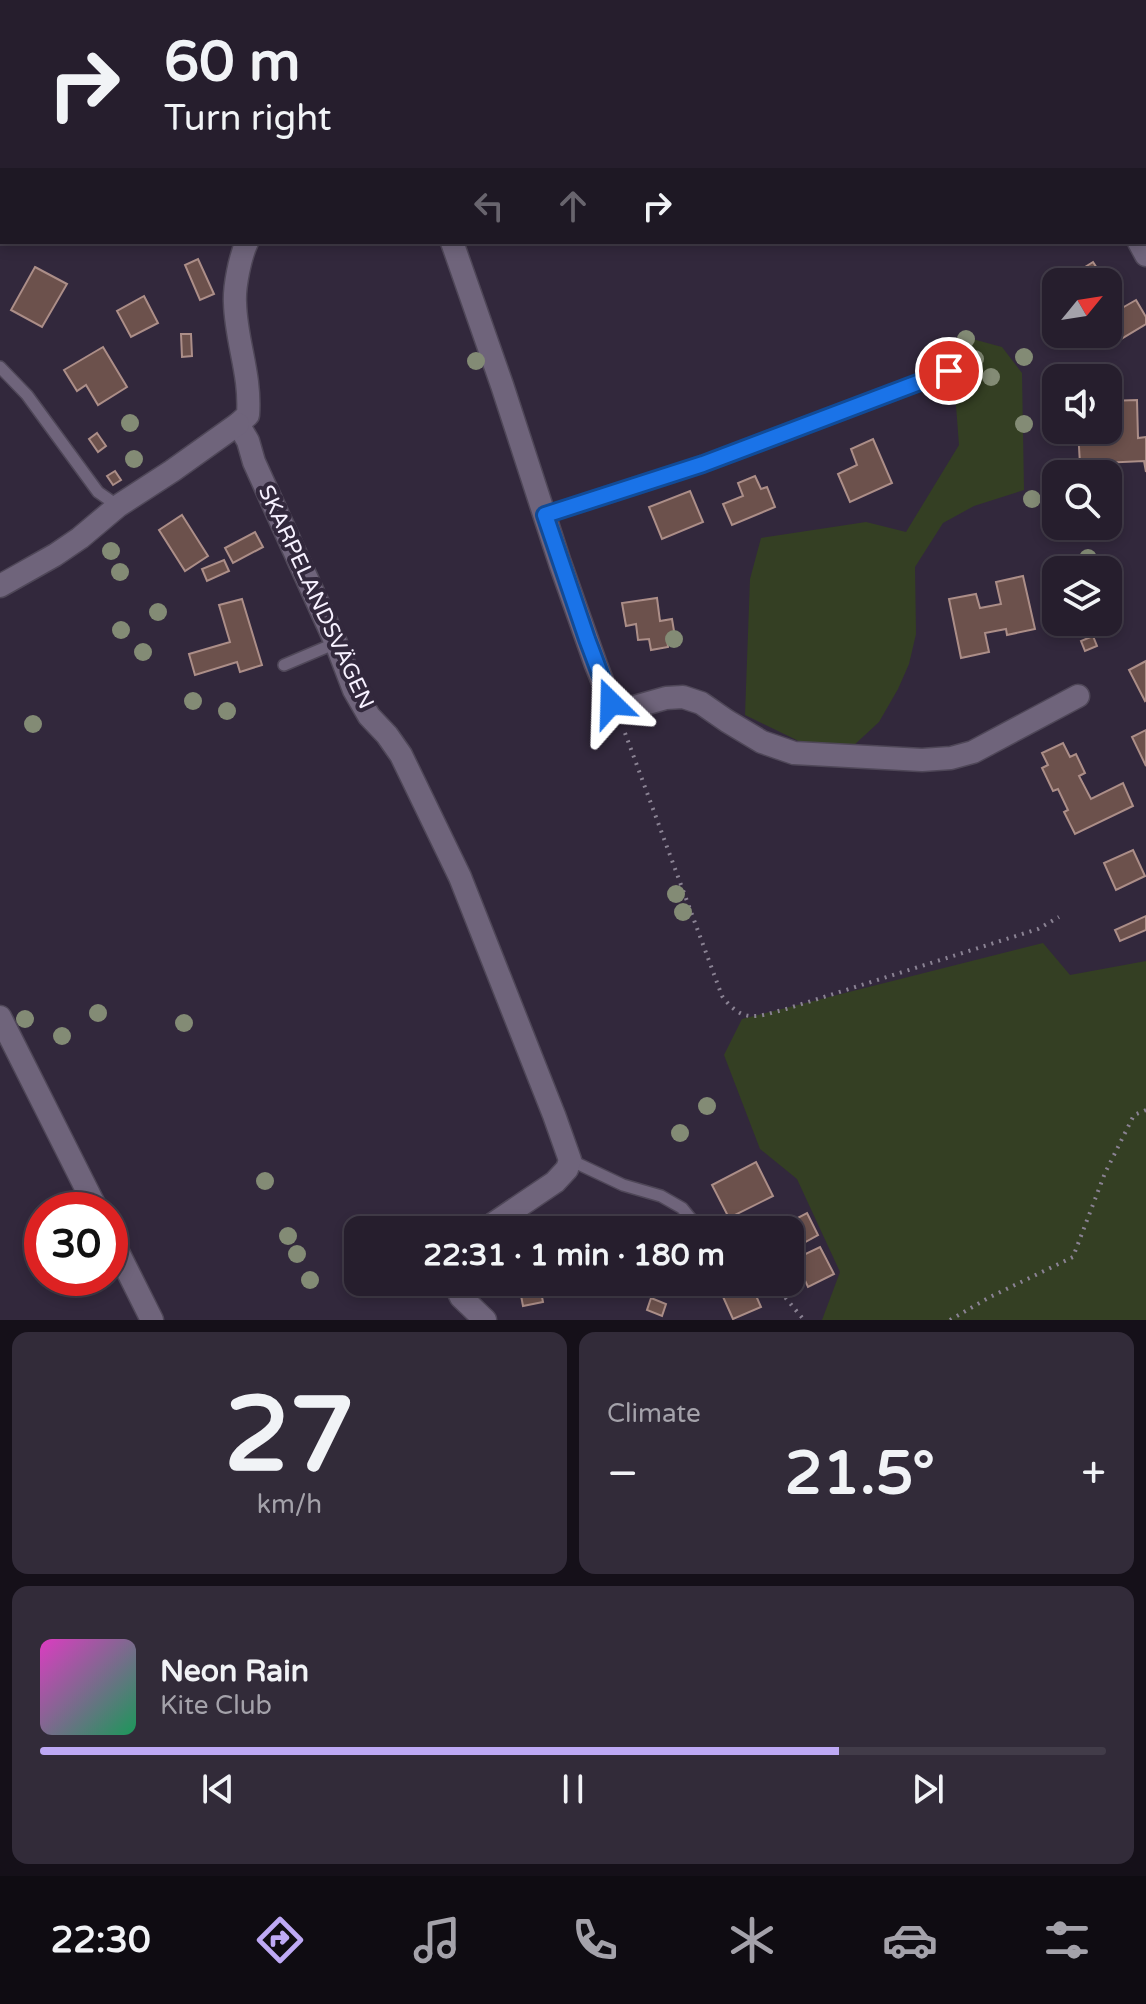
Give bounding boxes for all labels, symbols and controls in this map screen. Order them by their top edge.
text: 60 m [164,29,300,96]
icon: right [32,32,136,136]
text: Turn right [164,97,331,140]
icon: left [467,184,511,228]
icon: ahead [551,184,595,228]
icon: right [635,184,679,228]
north arrow [1042,268,1122,348]
map controls [1042,268,1122,636]
pin [915,337,983,405]
icon: arrive [927,349,971,393]
button: sound [1042,364,1122,444]
button: search [1042,460,1122,540]
street label: SKARPELANDSVÄGEN [253,481,379,713]
button: layers [1042,556,1122,636]
position arrow [569,661,653,745]
speed limit sign: 30 [24,1192,128,1296]
text: 22:31 · 1 min · 180 m [423,1237,725,1274]
text: 27 [224,1374,355,1499]
text: Climate [607,1398,701,1429]
text: 21.5° [785,1438,935,1510]
text: − [607,1448,638,1501]
text: + [1081,1448,1106,1501]
text: km/h [257,1489,322,1520]
text: Neon Rain [160,1653,309,1690]
text: Kite Club [160,1690,272,1721]
icon: previous [196,1767,240,1811]
icon: pause [551,1767,595,1811]
icon: next [906,1767,950,1811]
icon: directions [252,1912,308,1968]
icon: music [409,1912,465,1968]
icon: phone [567,1912,623,1968]
icon: climate [724,1912,780,1968]
icon: car [882,1912,938,1968]
icon: filters [1039,1912,1095,1968]
text: 22:30 [51,1919,151,1962]

